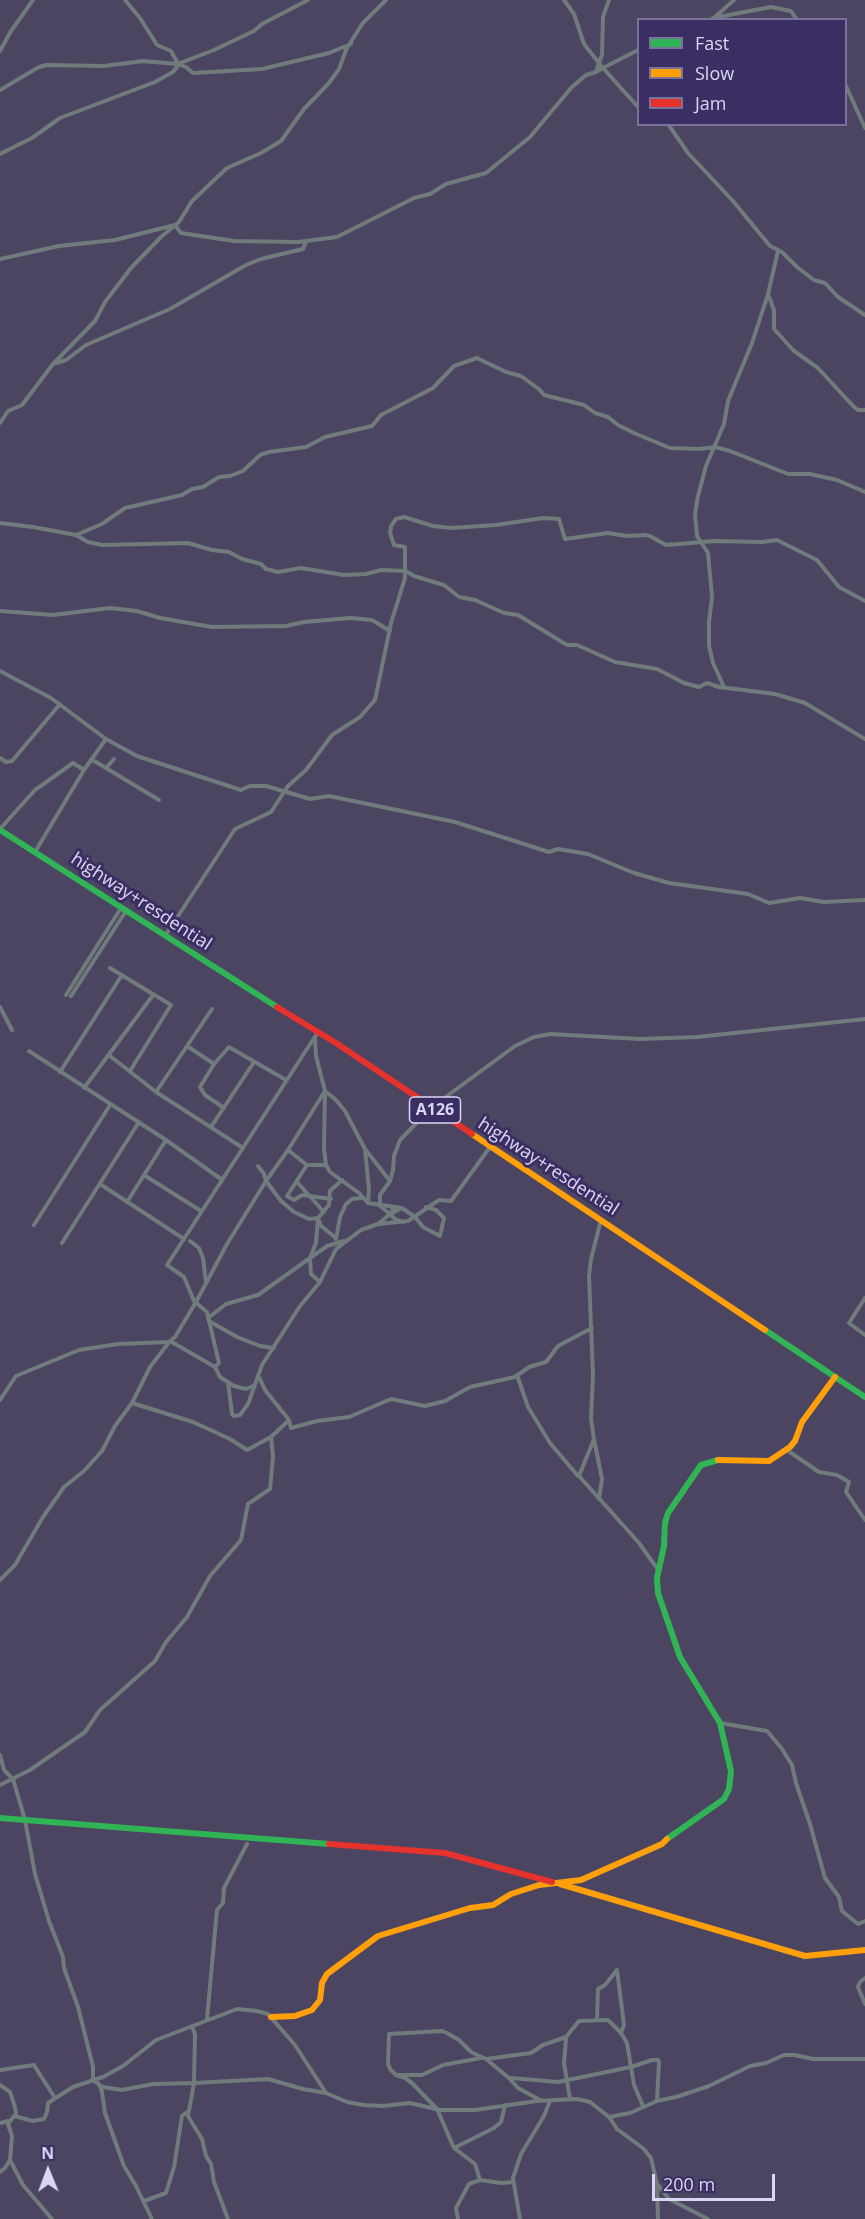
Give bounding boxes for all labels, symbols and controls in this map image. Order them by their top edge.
legend [637,18,847,126]
text: Fast [695,31,729,55]
text: Slow [695,61,734,85]
text: Jam [695,91,727,115]
street label: highway+resdential [67,848,215,956]
road number: A126 [410,1097,460,1123]
street label: highway+resdential [474,1113,622,1221]
north arrow [18,2141,78,2201]
text: N [41,2142,54,2164]
scale bar [655,2162,778,2200]
text: 200 m [663,2172,715,2196]

